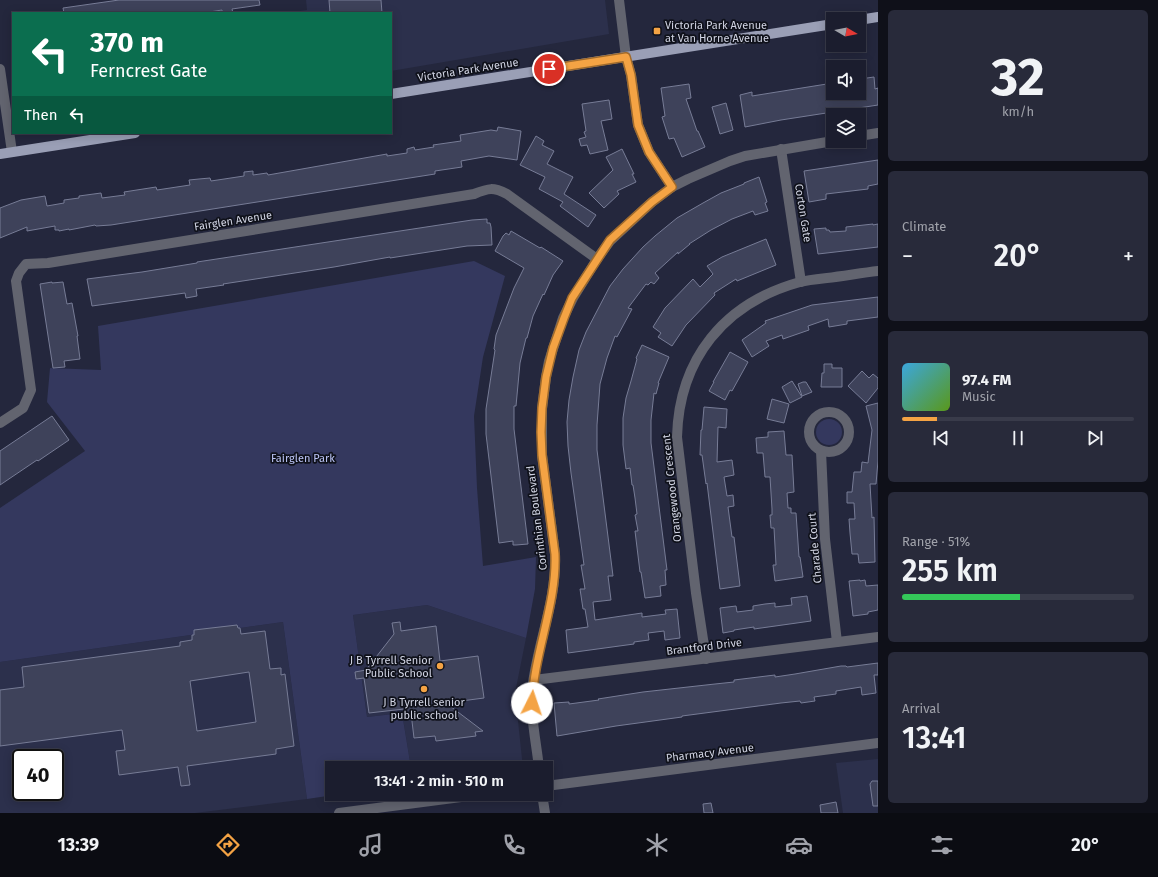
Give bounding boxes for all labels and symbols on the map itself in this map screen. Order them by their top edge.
north arrow [826,12,866,52]
place label: Victoria Park Avenue at Van Horne Avenue [665,19,769,45]
marker: Victoria Park Avenue at Van Horne Avenue [652,26,662,36]
pin [532,52,566,86]
street label: Victoria Park Avenue [417,56,519,84]
street label: Corton Gate [792,183,814,243]
street label: Fairglen Avenue [193,208,273,234]
street label: Orangewood Crescent [660,434,684,542]
park label: Fairglen Park [271,452,335,465]
street label: Corinthian Boulevard [524,465,550,571]
street label: Charade Court [805,512,825,584]
street label: Brantford Drive [665,636,743,658]
place label: J B Tyrrell Senior Public School [350,654,433,680]
marker: J B Tyrrell Senior Public School [435,661,445,671]
position arrow [511,682,553,724]
marker: J B Tyrrell senior public school [419,684,429,694]
place label: J B Tyrrell senior public school [383,696,465,722]
street label: Pharmacy Avenue [665,741,755,765]
speed limit sign: 40 [12,749,64,801]

